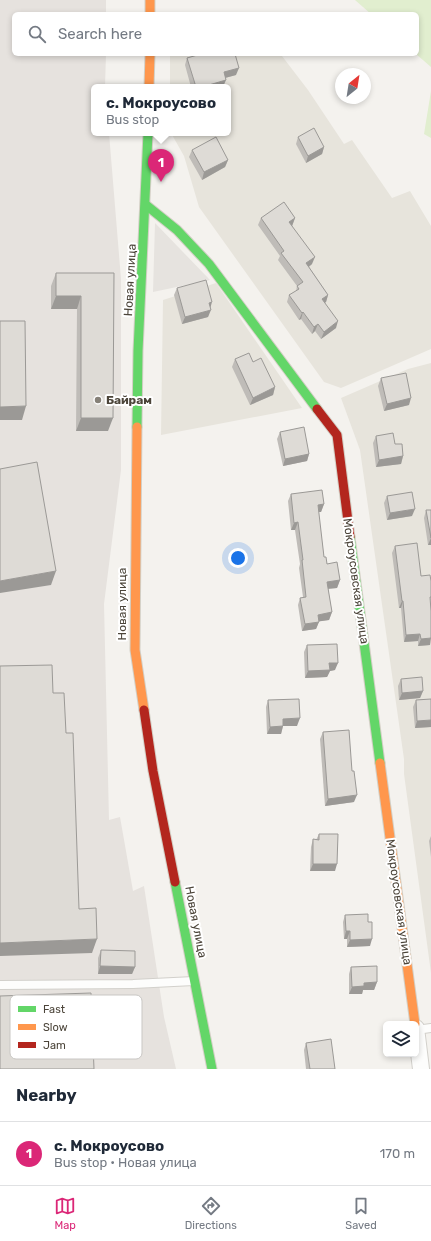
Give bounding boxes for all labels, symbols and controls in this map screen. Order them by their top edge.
search box [12,12,419,56]
icon: search [26,23,48,45]
text: Search here [58,25,142,43]
north arrow [335,68,371,104]
popup [91,84,231,136]
text: с. Мокроусово [106,94,216,112]
text: Bus stop [106,112,159,127]
pin: 1 [148,149,174,182]
street label: Новая улица [121,243,139,317]
place label: Байрам [106,393,152,407]
marker: Байрам [93,395,103,405]
street label: Мокроусовская улица [340,517,372,645]
your location [228,548,248,568]
street label: Новая улица [115,568,129,640]
street label: Мокроусовская улица [383,838,415,966]
street label: Новая улица [182,885,210,959]
legend [10,995,142,1059]
text: Fast [43,1003,66,1016]
text: Slow [43,1021,68,1034]
map controls [383,1021,419,1057]
button: layers [383,1021,419,1057]
text: Jam [43,1039,66,1052]
text: Nearby [16,1085,77,1105]
text: с. Мокроусово [54,1137,164,1155]
text: 1 [26,1146,32,1161]
text: 170 m [380,1146,415,1161]
text: Bus stop · Новая улица [54,1155,197,1170]
tab: Map [54,1195,76,1232]
tab: Directions [185,1195,237,1232]
tab: Saved [345,1195,377,1232]

